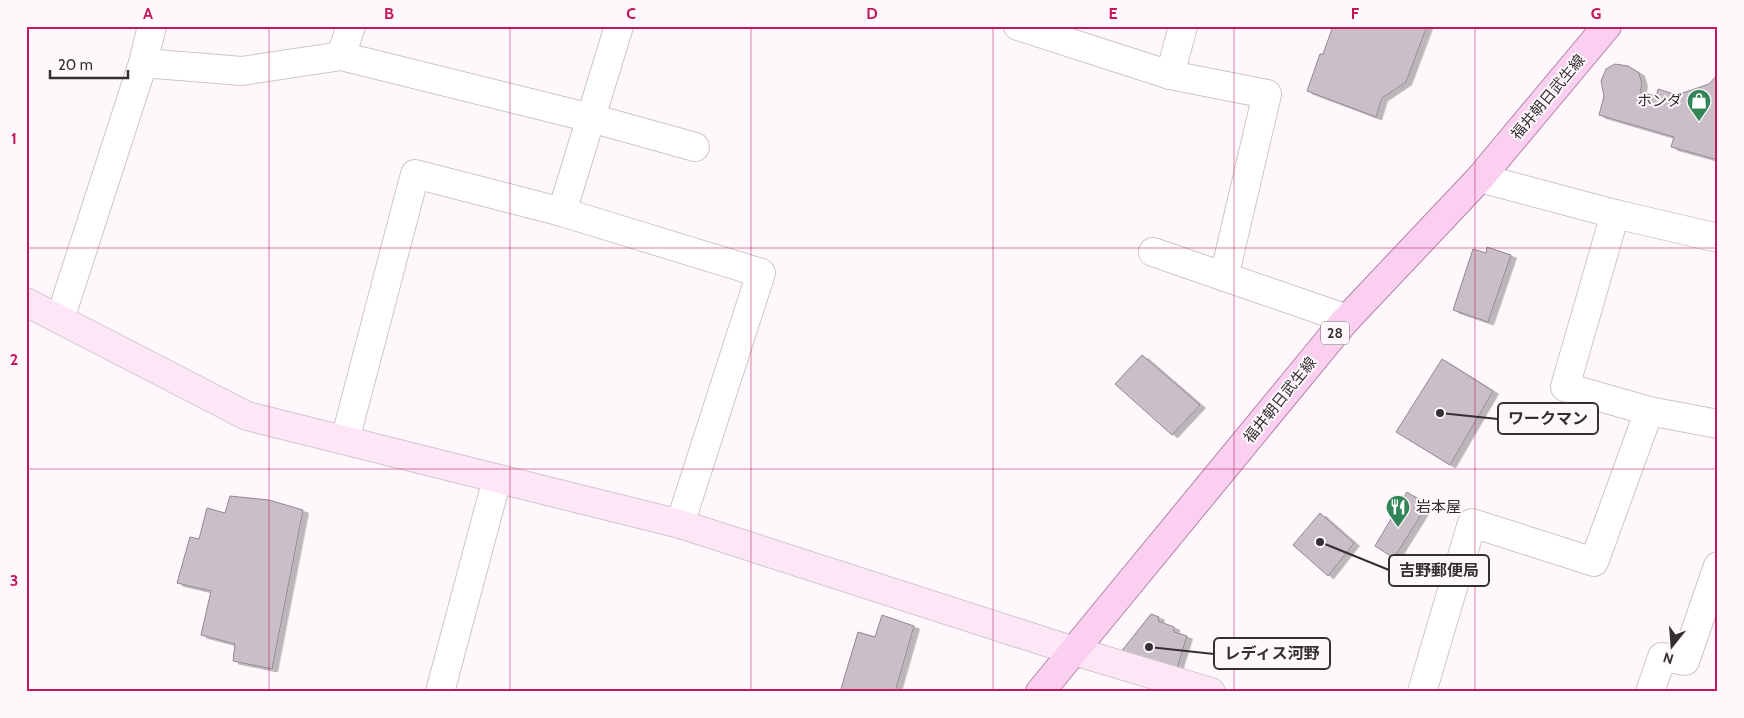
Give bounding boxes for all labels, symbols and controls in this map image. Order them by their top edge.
text: A [143,4,153,23]
text: B [384,4,394,23]
text: C [626,4,636,23]
text: D [866,4,878,23]
text: E [1108,4,1118,23]
text: F [1351,4,1360,23]
text: G [1591,4,1601,23]
scale bar [50,48,128,80]
street label: 福井朝日武生線 [1507,51,1589,143]
text: 20 m [58,56,93,74]
shop icon: ホンダ [1686,88,1712,122]
place label: ホンダ [1637,92,1682,110]
text: 1 [11,129,17,148]
road number: 28 [1321,322,1349,344]
text: 2 [10,350,18,369]
street label: 福井朝日武生線 [1240,354,1320,446]
callout: ワークマン [1498,403,1598,434]
text: ワークマン [1508,409,1588,428]
restaurant icon: 岩本屋 [1385,494,1411,528]
place label: 岩本屋 [1416,498,1461,516]
callout: 吉野郵便局 [1389,555,1489,586]
text: 吉野郵便局 [1399,561,1479,580]
text: 3 [10,571,18,590]
north arrow [1646,620,1696,670]
callout: レディス河野 [1214,638,1330,669]
text: レディス河野 [1225,644,1319,663]
text: N [1661,648,1676,668]

